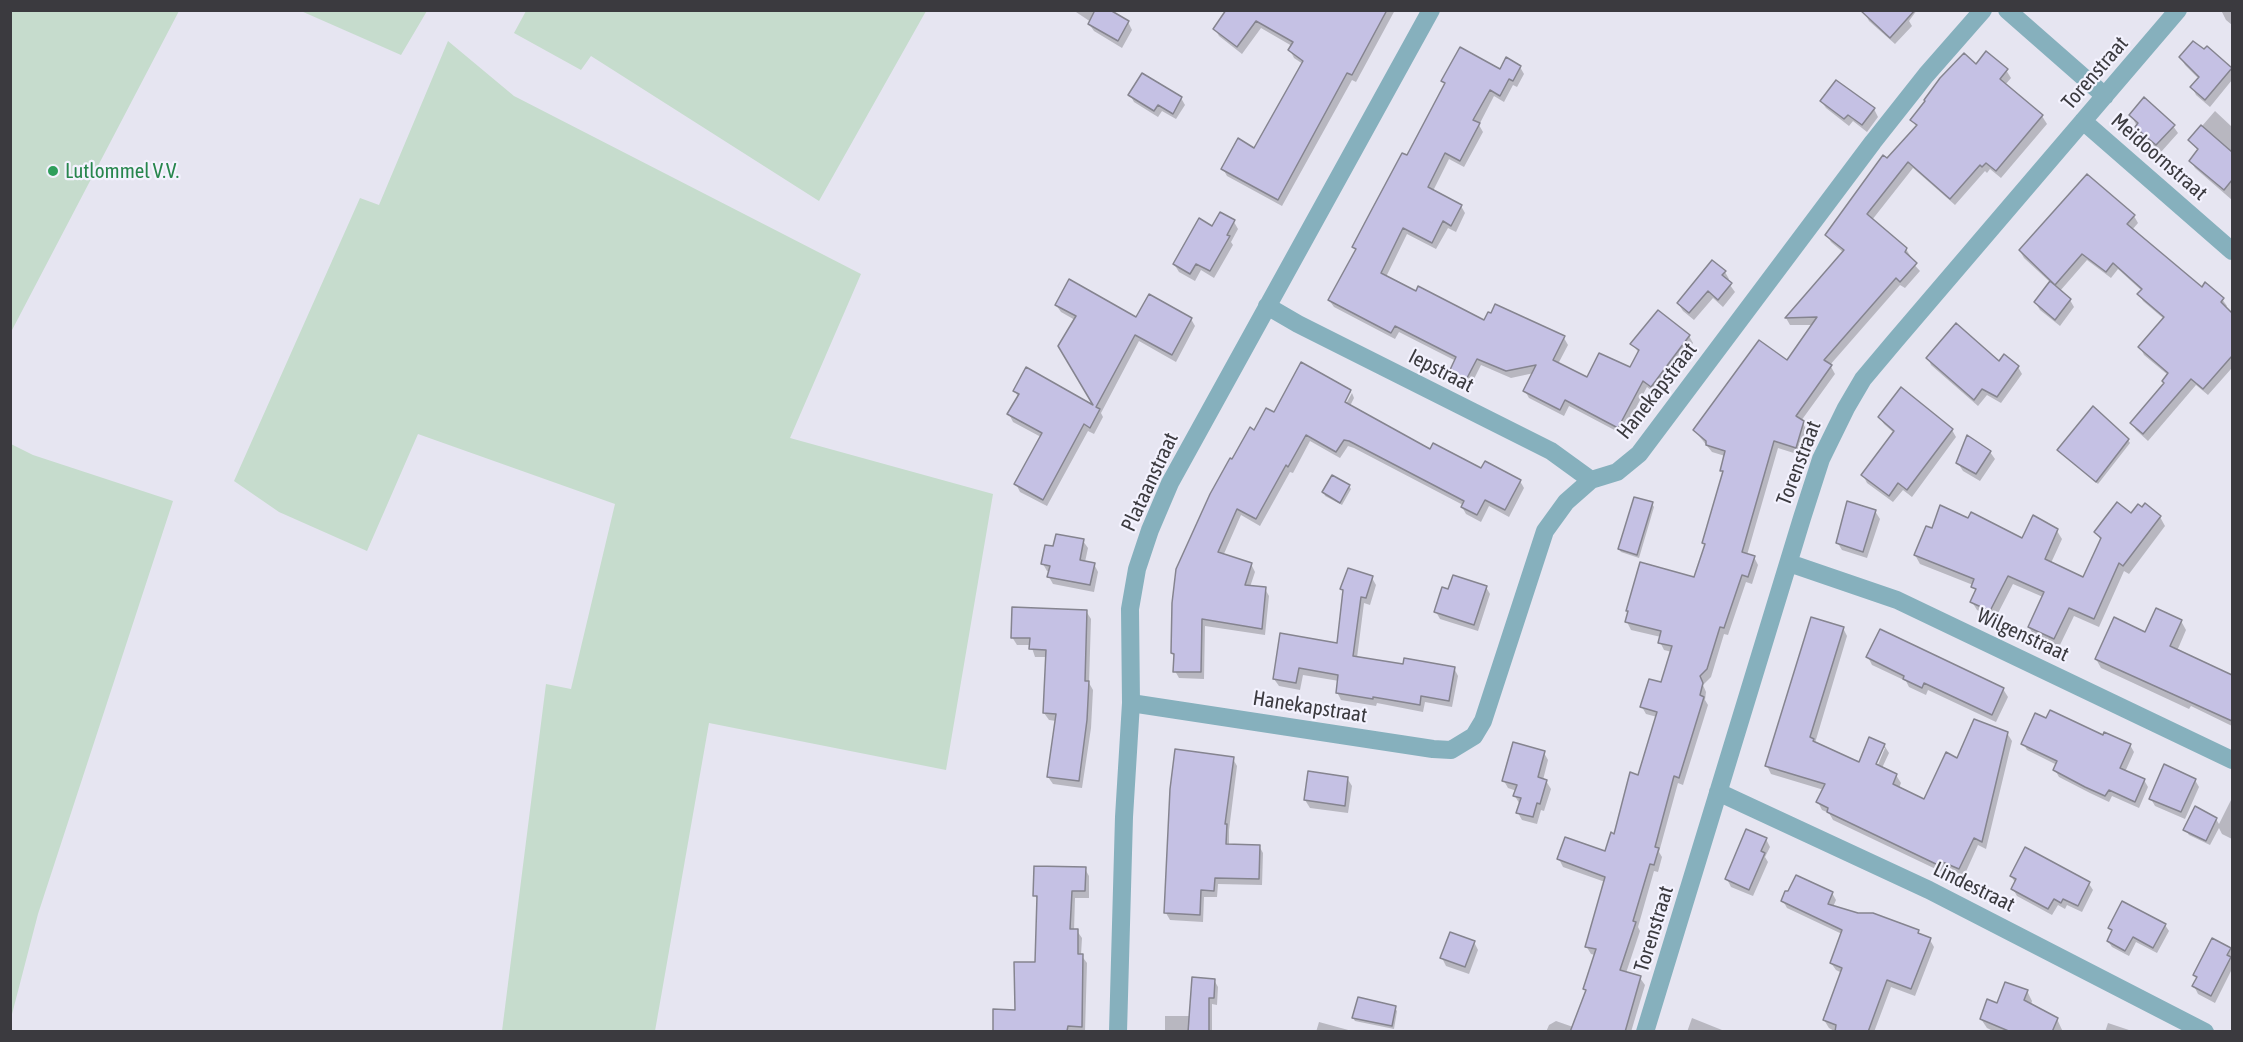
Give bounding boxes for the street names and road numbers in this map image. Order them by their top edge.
street label: Torenstraat [2056,31,2134,115]
street label: Meidoornstraat [2106,108,2212,206]
street label: Hanekapstraat [1612,338,1702,444]
street label: Iepstraat [1404,344,1478,398]
street label: Torenstraat [1771,417,1827,509]
street label: Plataanstraat [1116,429,1184,535]
street label: Wilgenstraat [1973,603,2073,667]
street label: Hanekapstraat [1251,686,1369,728]
street label: Lindestraat [1929,857,2019,917]
street label: Torenstraat [1629,883,1679,975]

